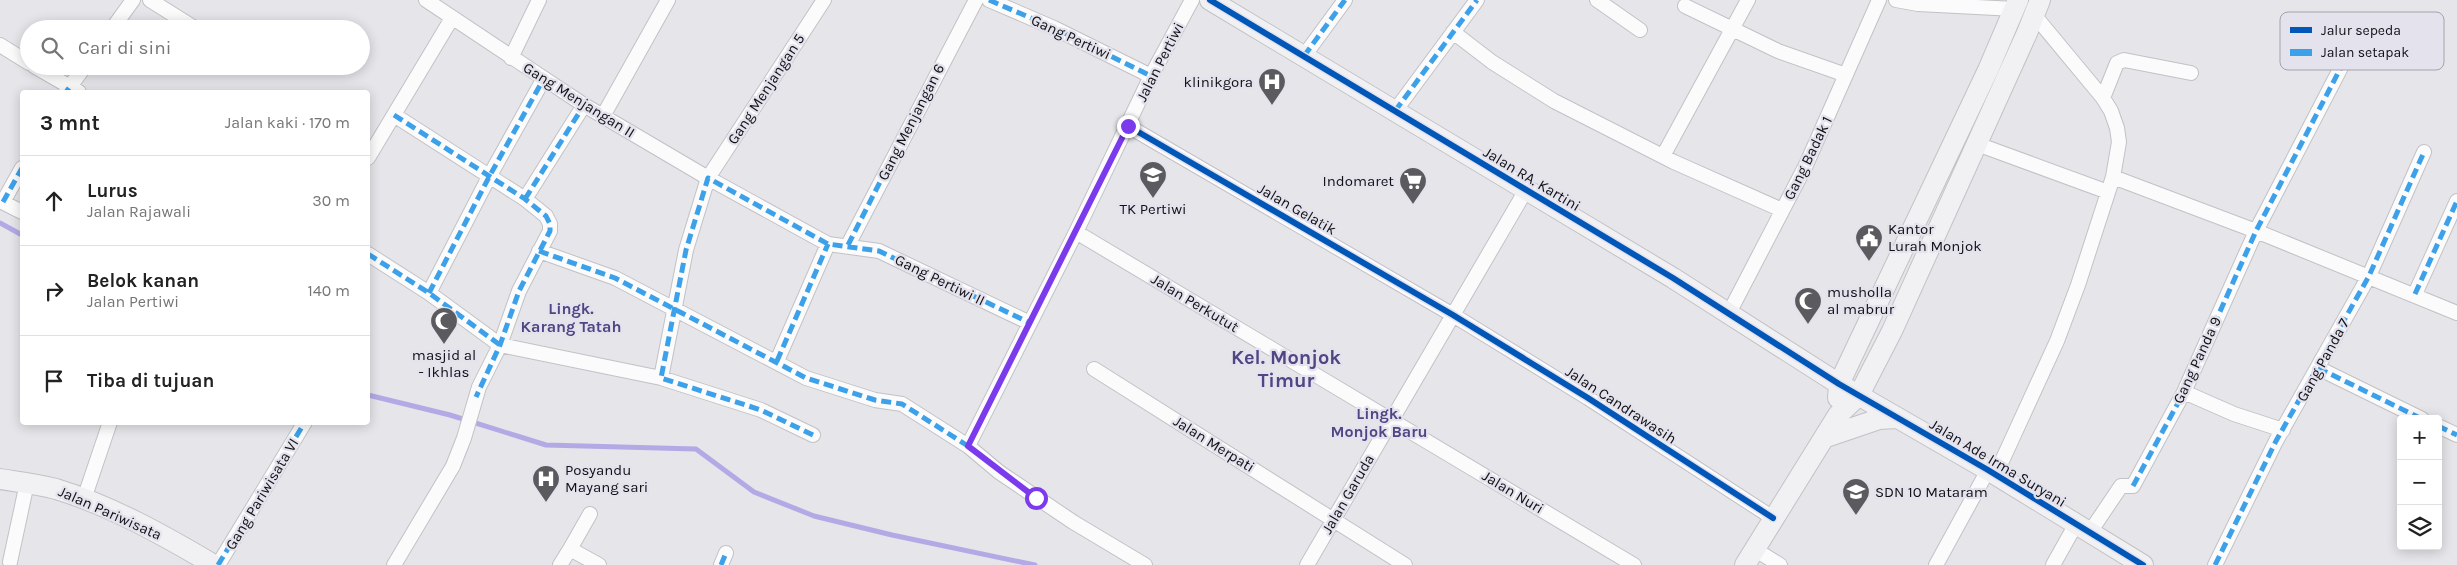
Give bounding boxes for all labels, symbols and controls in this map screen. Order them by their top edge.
street label: Gang Pertiwi [1028,11,1114,63]
legend [2280,12,2444,70]
street label: Jalan Pertiwi [1132,19,1188,105]
search box [20,20,370,75]
text: Jalur sepeda [2321,22,2401,39]
street label: Gang Menjangan 5 [724,30,808,148]
icon: search [38,34,66,62]
text: Cari di sini [78,37,171,59]
text: Jalan setapak [2321,44,2409,61]
street label: Gang Menjangan II [520,58,638,142]
street label: Gang Menjangan 6 [874,61,948,183]
hospital icon: klinikgora [1257,67,1287,106]
place label: klinikgora [1184,73,1253,91]
text: 3 mnt [40,111,100,135]
text: Jalan kaki · 170 m [225,113,350,132]
street label: Gang Badak 1 [1780,113,1836,203]
route end [1117,115,1140,138]
street label: Jalan RA. Kartini [1480,143,1584,215]
school or university icon: TK Pertiwi [1138,160,1168,199]
supermarket icon: Indomaret [1398,166,1428,205]
place label: Indomaret [1323,172,1394,190]
street label: Jalan Gelatik [1254,179,1340,239]
text: Lurus [87,180,138,202]
icon: ahead [40,187,68,215]
text: 30 m [312,191,350,210]
place label: TK Pertiwi [1119,200,1187,218]
text: Jalan Rajawali [87,202,191,221]
place label: Kantor Lurah Monjok [1888,220,1982,255]
public building icon: Kantor Lurah Monjok [1854,223,1884,262]
street label: Gang Pertiwi II [892,250,988,310]
text: Belok kanan [87,270,199,292]
street label: Jalan Perkutut [1148,270,1242,336]
icon: right [40,277,68,305]
text: 140 m [308,281,350,300]
place label: musholla al mabrur [1827,283,1895,318]
mosque icon: musholla al mabrur [1793,286,1823,325]
text: Jalan Pertiwi [87,292,179,311]
district label: Lingk. Karang Tatah [521,299,621,336]
mosque icon: masjid al - Ikhlas [429,306,459,345]
street label: Gang Panda 9 [2169,314,2225,406]
street label: Gang Panda 7 [2293,315,2353,405]
place label: masjid al - Ikhlas [412,346,476,381]
district label: Kel. Monjok Timur [1231,346,1341,392]
street label: Jalan Candrawasih [1562,362,1680,448]
icon: arrive [40,367,68,395]
text: Tiba di tujuan [87,370,214,392]
district label: Lingk. Monjok Baru [1331,404,1427,441]
street label: Jalan Merpati [1170,412,1258,476]
street label: Jalan Ade Irma Suryani [1927,415,2069,511]
map controls [2397,415,2442,550]
button: + [2397,415,2442,460]
street label: Gang Pariwisata VI [222,435,302,553]
street label: Jalan Garuda [1318,451,1378,537]
button: − [2397,460,2442,505]
place label: Posyandu Mayang sari [565,461,648,496]
hospital icon: Posyandu Mayang sari [531,464,561,503]
street label: Jalan Nuri [1479,467,1547,517]
school or university icon: SDN 10 Mataram [1841,477,1871,516]
street label: Jalan Pariwisata [56,482,164,544]
place label: SDN 10 Mataram [1875,483,1988,501]
route start [1025,487,1048,510]
button: layers [2397,505,2442,550]

